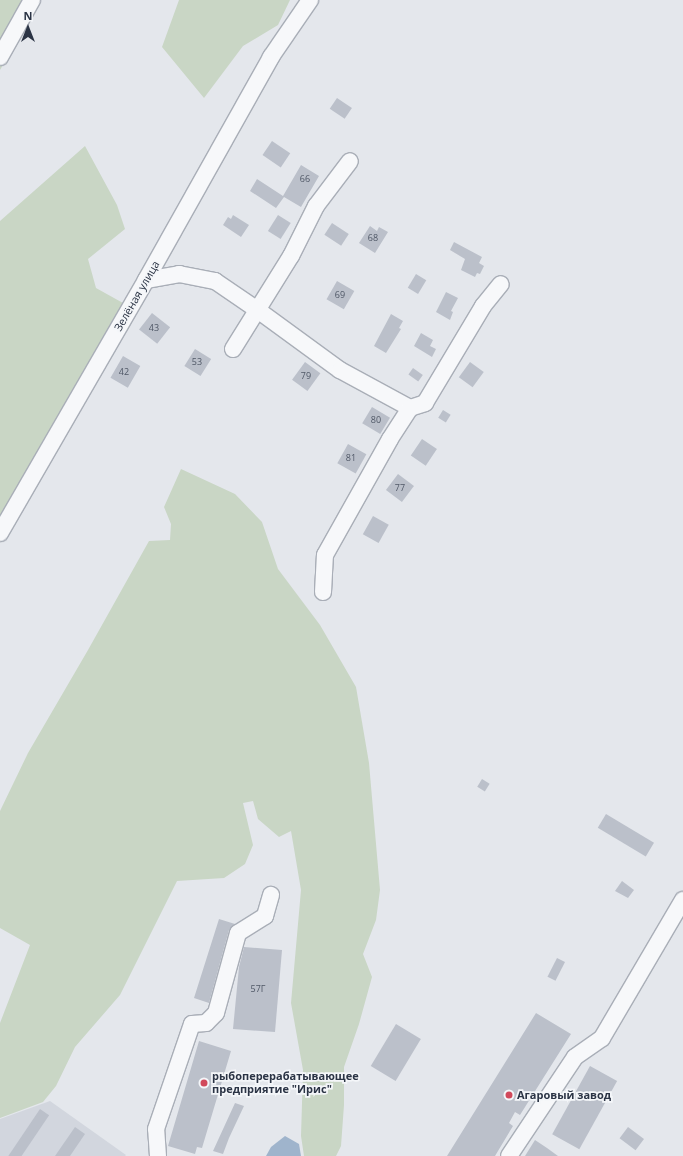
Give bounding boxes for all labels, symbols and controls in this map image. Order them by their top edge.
north arrow [8,8,48,48]
text: N [24,8,32,23]
house number: 66 [300,174,310,184]
house number: 68 [368,233,378,243]
street label: Зелёная улица [112,259,162,333]
house number: 69 [335,290,345,300]
house number: 43 [149,323,159,333]
house number: 53 [192,357,202,367]
house number: 42 [119,367,129,377]
house number: 79 [301,371,311,381]
house number: 80 [371,415,381,425]
house number: 81 [346,453,356,463]
house number: 77 [395,483,405,493]
house number: 57Г [251,984,265,994]
place label: рыбоперерабатывающее предприятие "Ирис" [212,1070,359,1096]
marker: рыбоперерабатывающее предприятие "Ирис" [199,1078,209,1088]
place label: Агаровый завод [517,1088,611,1102]
marker: Агаровый завод [504,1090,514,1100]

